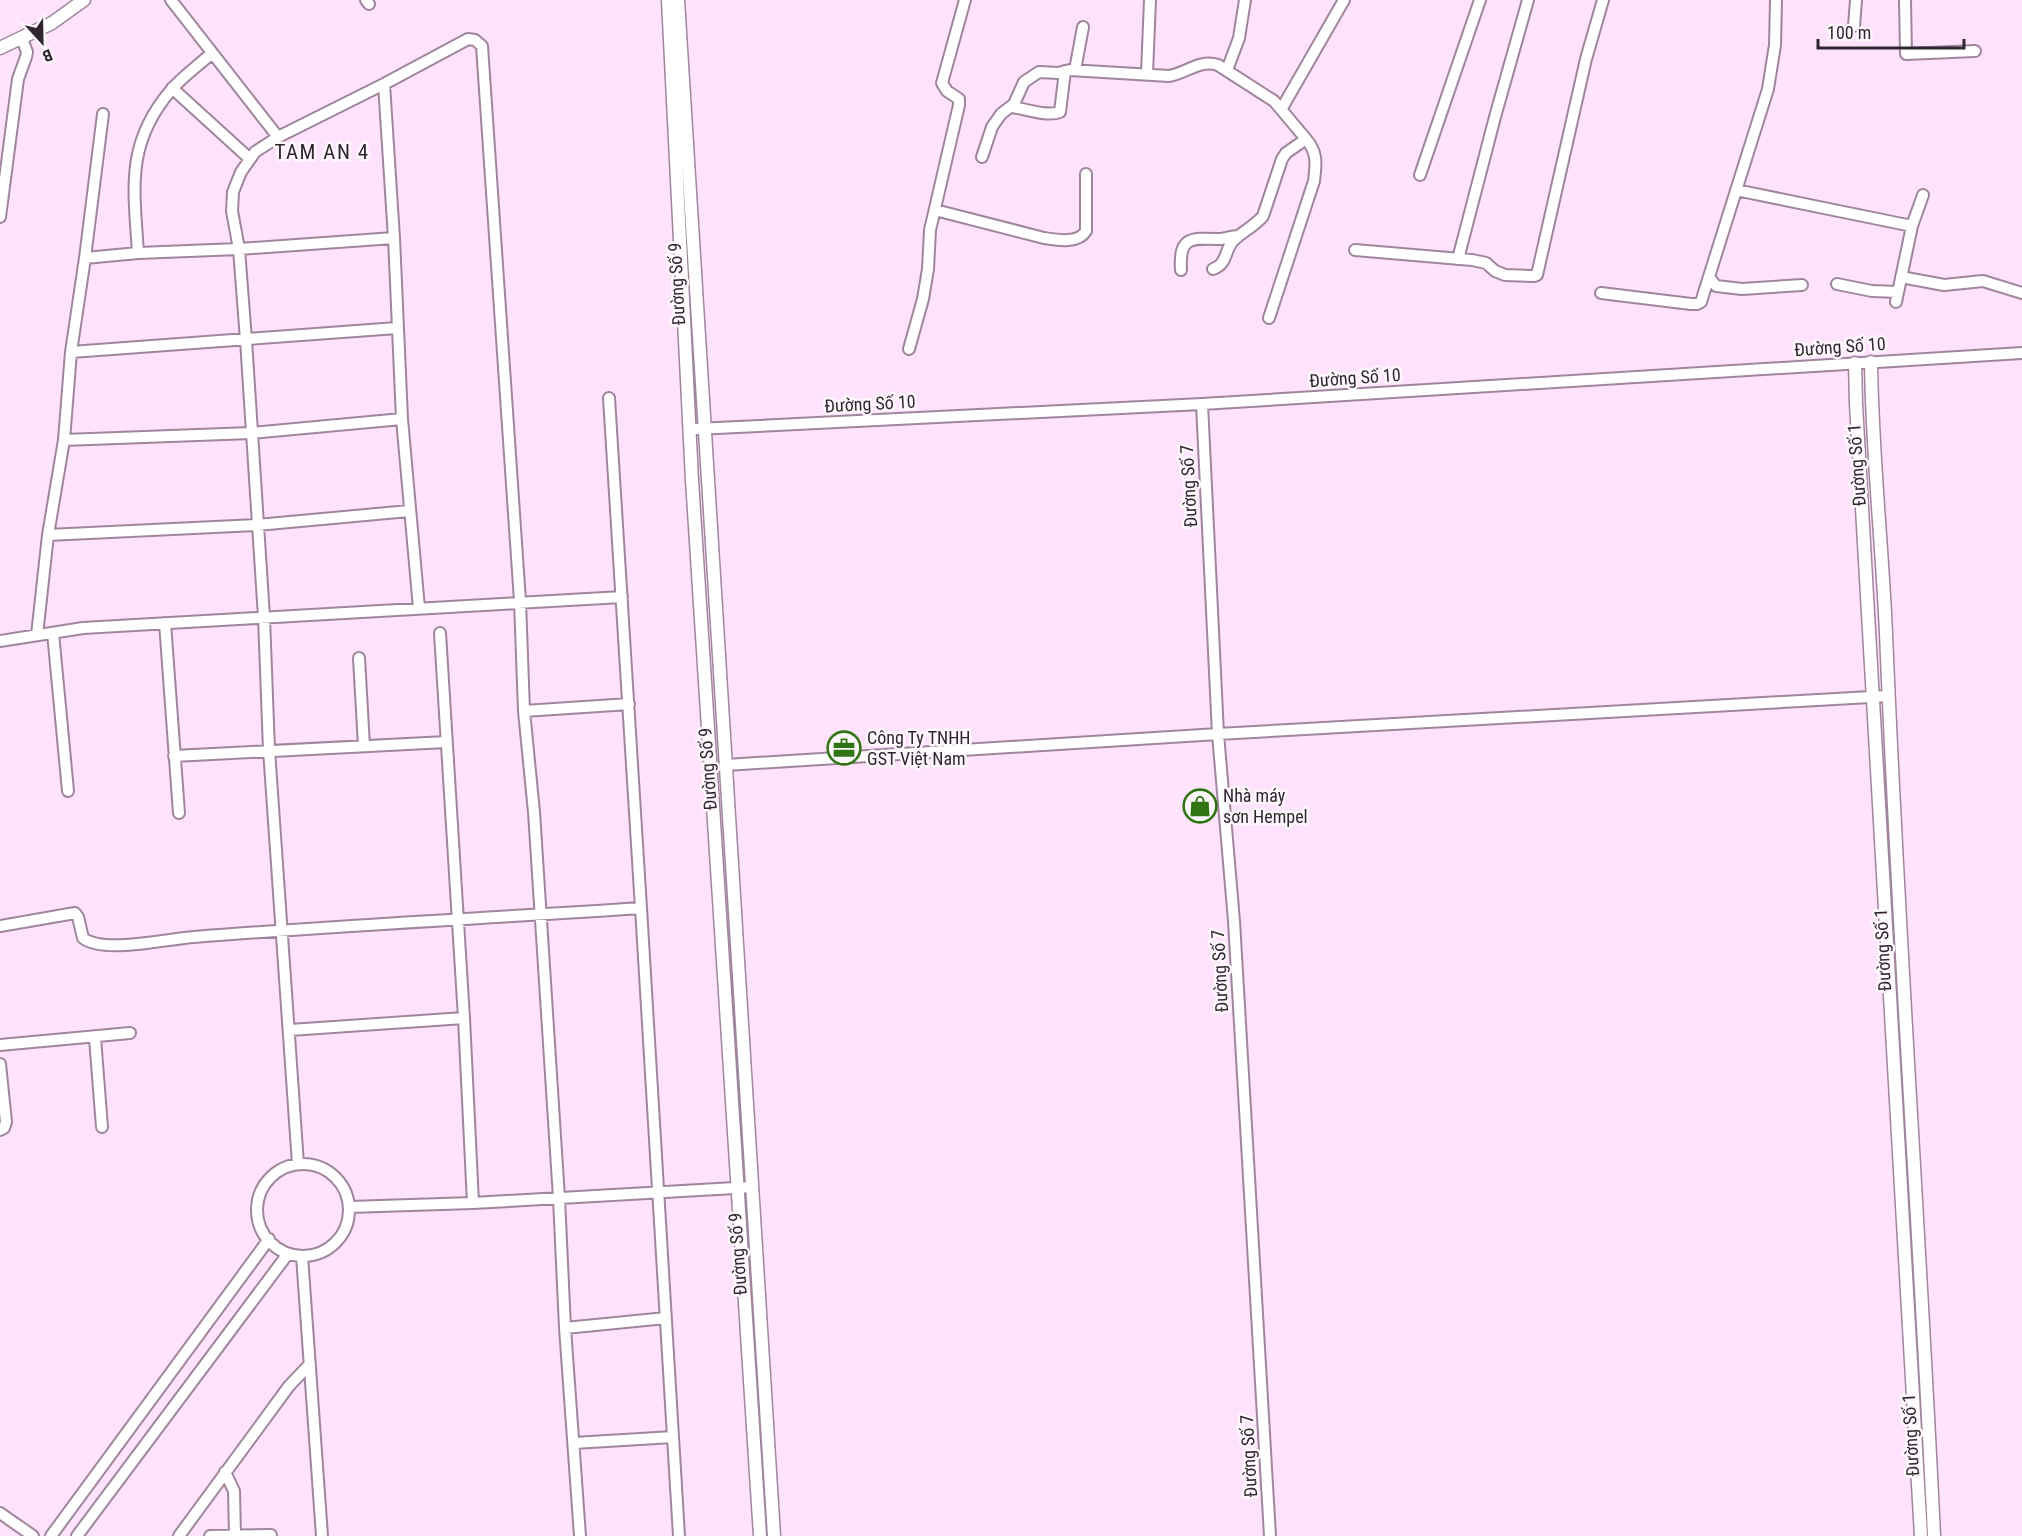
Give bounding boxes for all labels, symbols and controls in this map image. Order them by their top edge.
north arrow [12,12,72,72]
scale bar [1818,12,1964,50]
text: 100 m [1827,22,1871,43]
text: B [40,45,55,66]
district label: TAM AN 4 [274,140,370,164]
street label: Đường Số 9 [664,242,689,326]
street label: Đường Số 10 [1794,333,1886,360]
street label: Đường Số 10 [1309,364,1401,391]
street label: Đường Số 10 [824,391,916,416]
street label: Đường Số 1 [1843,423,1870,507]
street label: Đường Số 7 [1176,444,1201,528]
street label: Đường Số 9 [694,727,721,811]
place label: Công Ty TNHH GST Việt Nam [867,727,970,769]
office icon: Công Ty TNHH GST Việt Nam [826,730,862,766]
place label: Nhà máy sơn Hempel [1223,785,1308,827]
shop icon: Nhà máy sơn Hempel [1182,788,1218,824]
street label: Đường Số 1 [1870,908,1895,992]
street label: Đường Số 7 [1207,929,1232,1013]
street label: Đường Số 9 [724,1212,751,1296]
street label: Đường Số 1 [1898,1393,1923,1477]
street label: Đường Số 7 [1236,1414,1261,1498]

